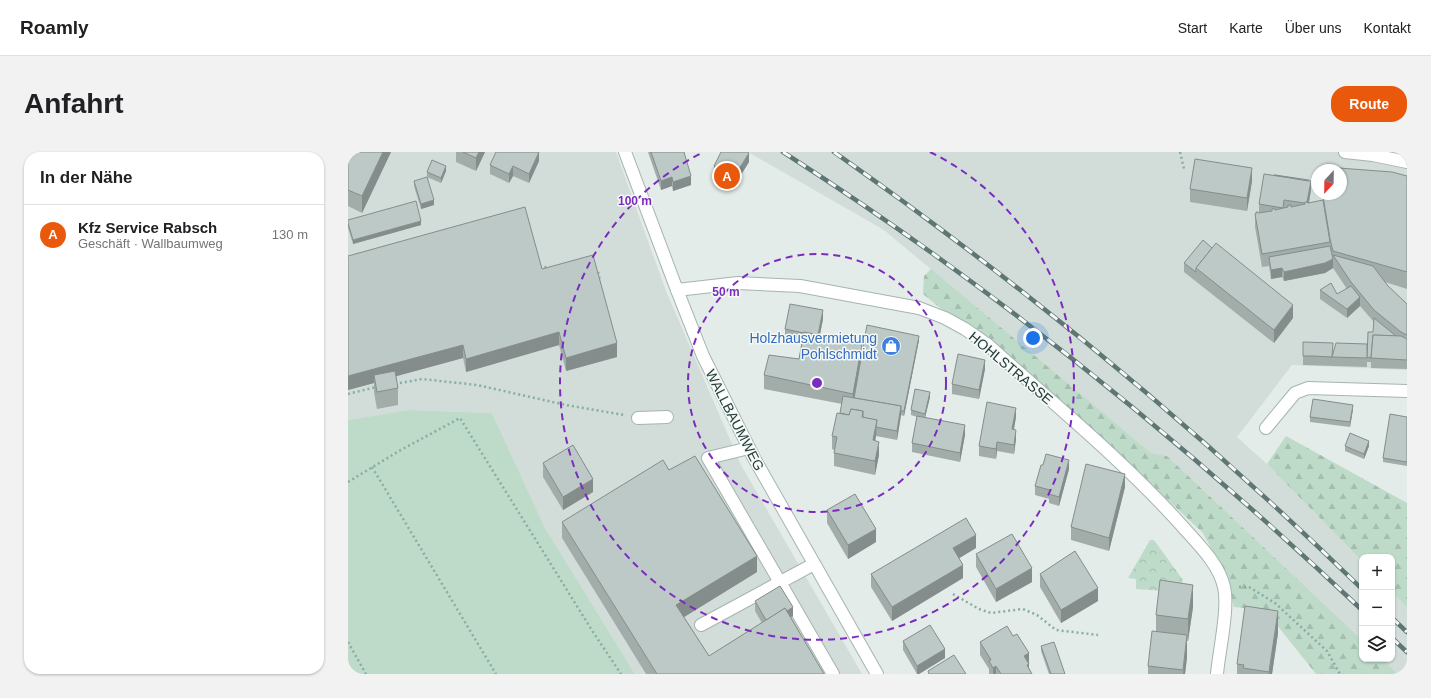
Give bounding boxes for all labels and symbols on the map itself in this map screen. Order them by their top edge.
pin: A [714,161,740,191]
north arrow [1311,164,1347,200]
text: 100 m [618,194,652,208]
text: 50 m [712,285,740,299]
street label: HOHLSTRASSE [966,328,1056,408]
your location [1023,328,1043,348]
place label: Holzhausvermietung Pohlschmidt [749,330,877,362]
shop icon: Holzhausvermietung Pohlschmidt [880,335,902,357]
street label: WALLBAUMWEG [703,367,767,473]
centre of rings [810,376,824,390]

